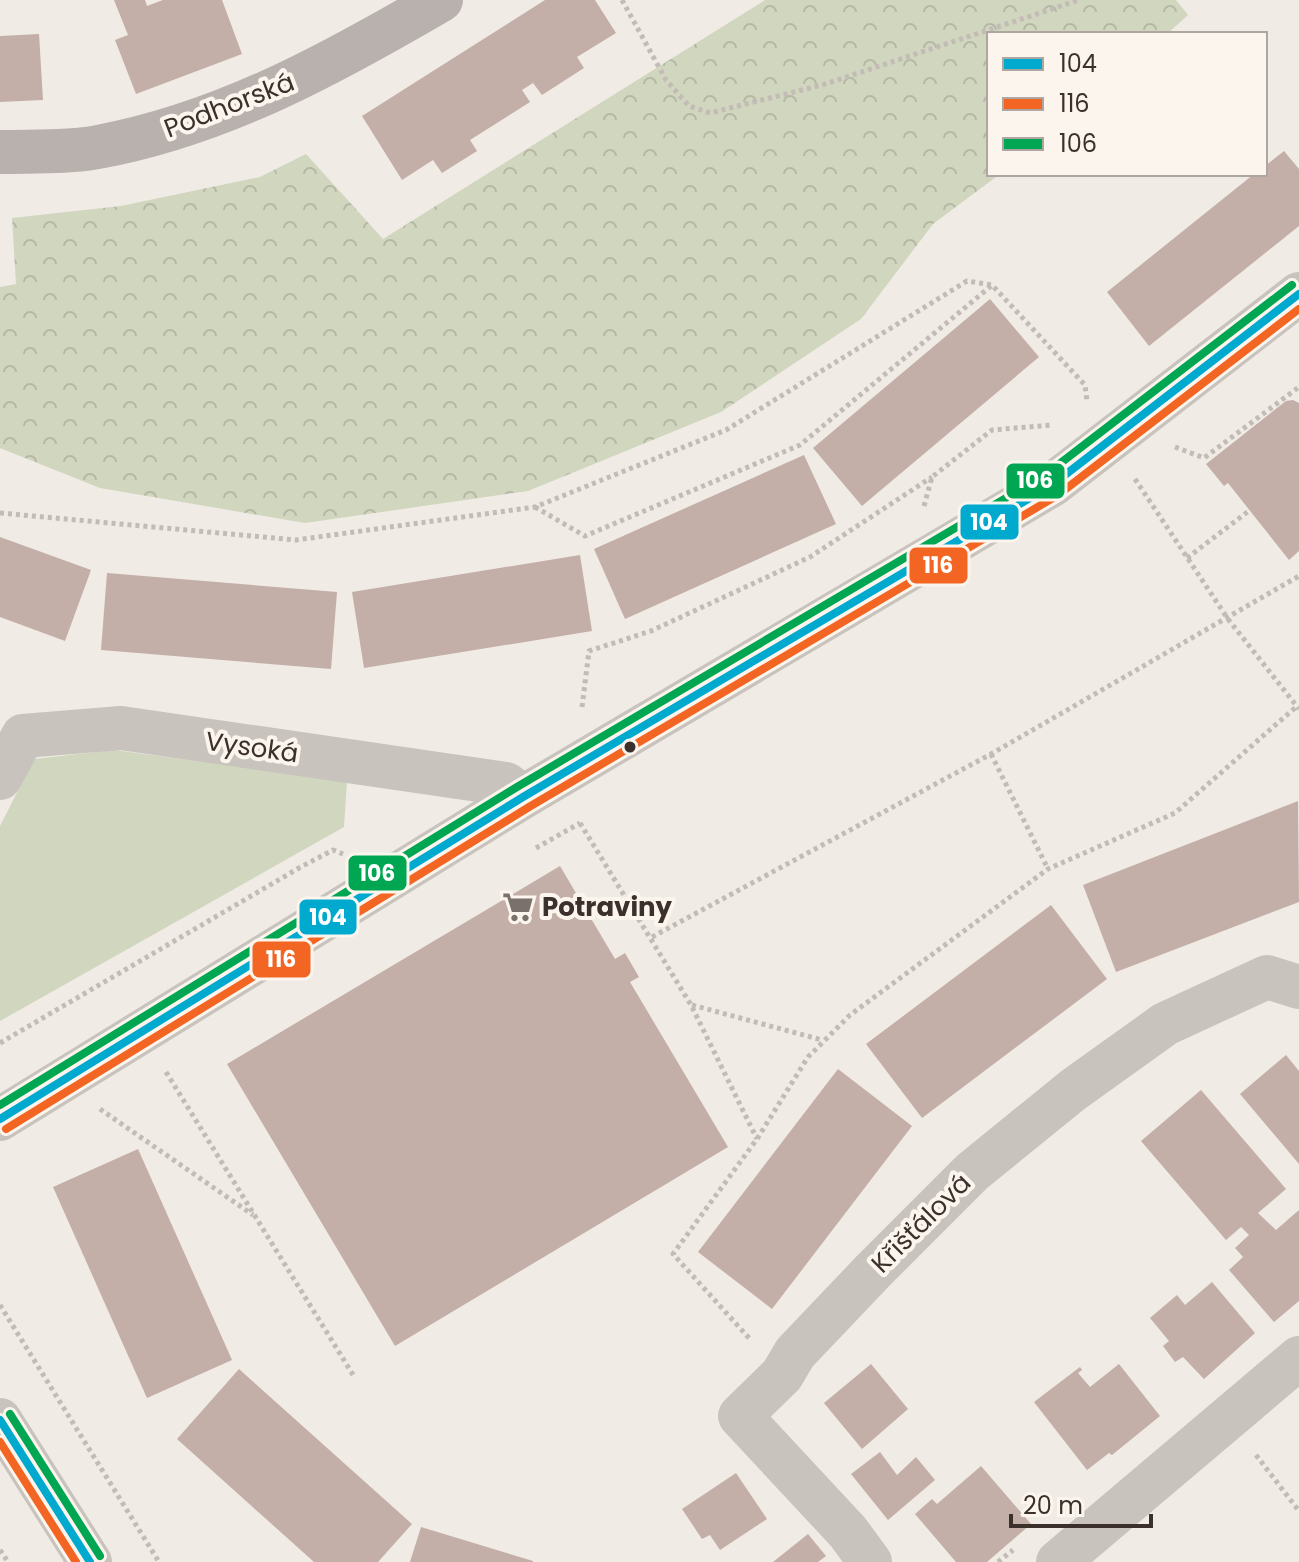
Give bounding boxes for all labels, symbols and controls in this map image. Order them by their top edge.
legend [987,32,1267,176]
text: 104 [1059,47,1097,80]
street label: Podhorská [159,64,299,146]
text: 116 [1059,87,1090,120]
text: 106 [1059,127,1097,160]
line badge: 106 [1005,462,1066,500]
text: 106 [1017,465,1053,496]
line badge: 104 [959,503,1020,541]
text: 104 [970,507,1008,538]
line badge: 116 [908,546,969,585]
text: 116 [923,550,953,581]
street label: Vysoká [203,723,301,771]
unlabelled marker [622,739,638,755]
line badge: 106 [347,854,408,892]
text: 106 [359,858,395,889]
place label: Potraviny [542,889,673,925]
supermarket icon: Potraviny [501,890,535,924]
line badge: 104 [298,898,358,936]
text: 104 [309,902,347,933]
line badge: 116 [251,940,312,979]
text: 116 [266,944,296,975]
street label: Křišťálová [863,1165,979,1281]
scale bar [1011,1478,1151,1528]
text: 20 m [1023,1489,1083,1522]

